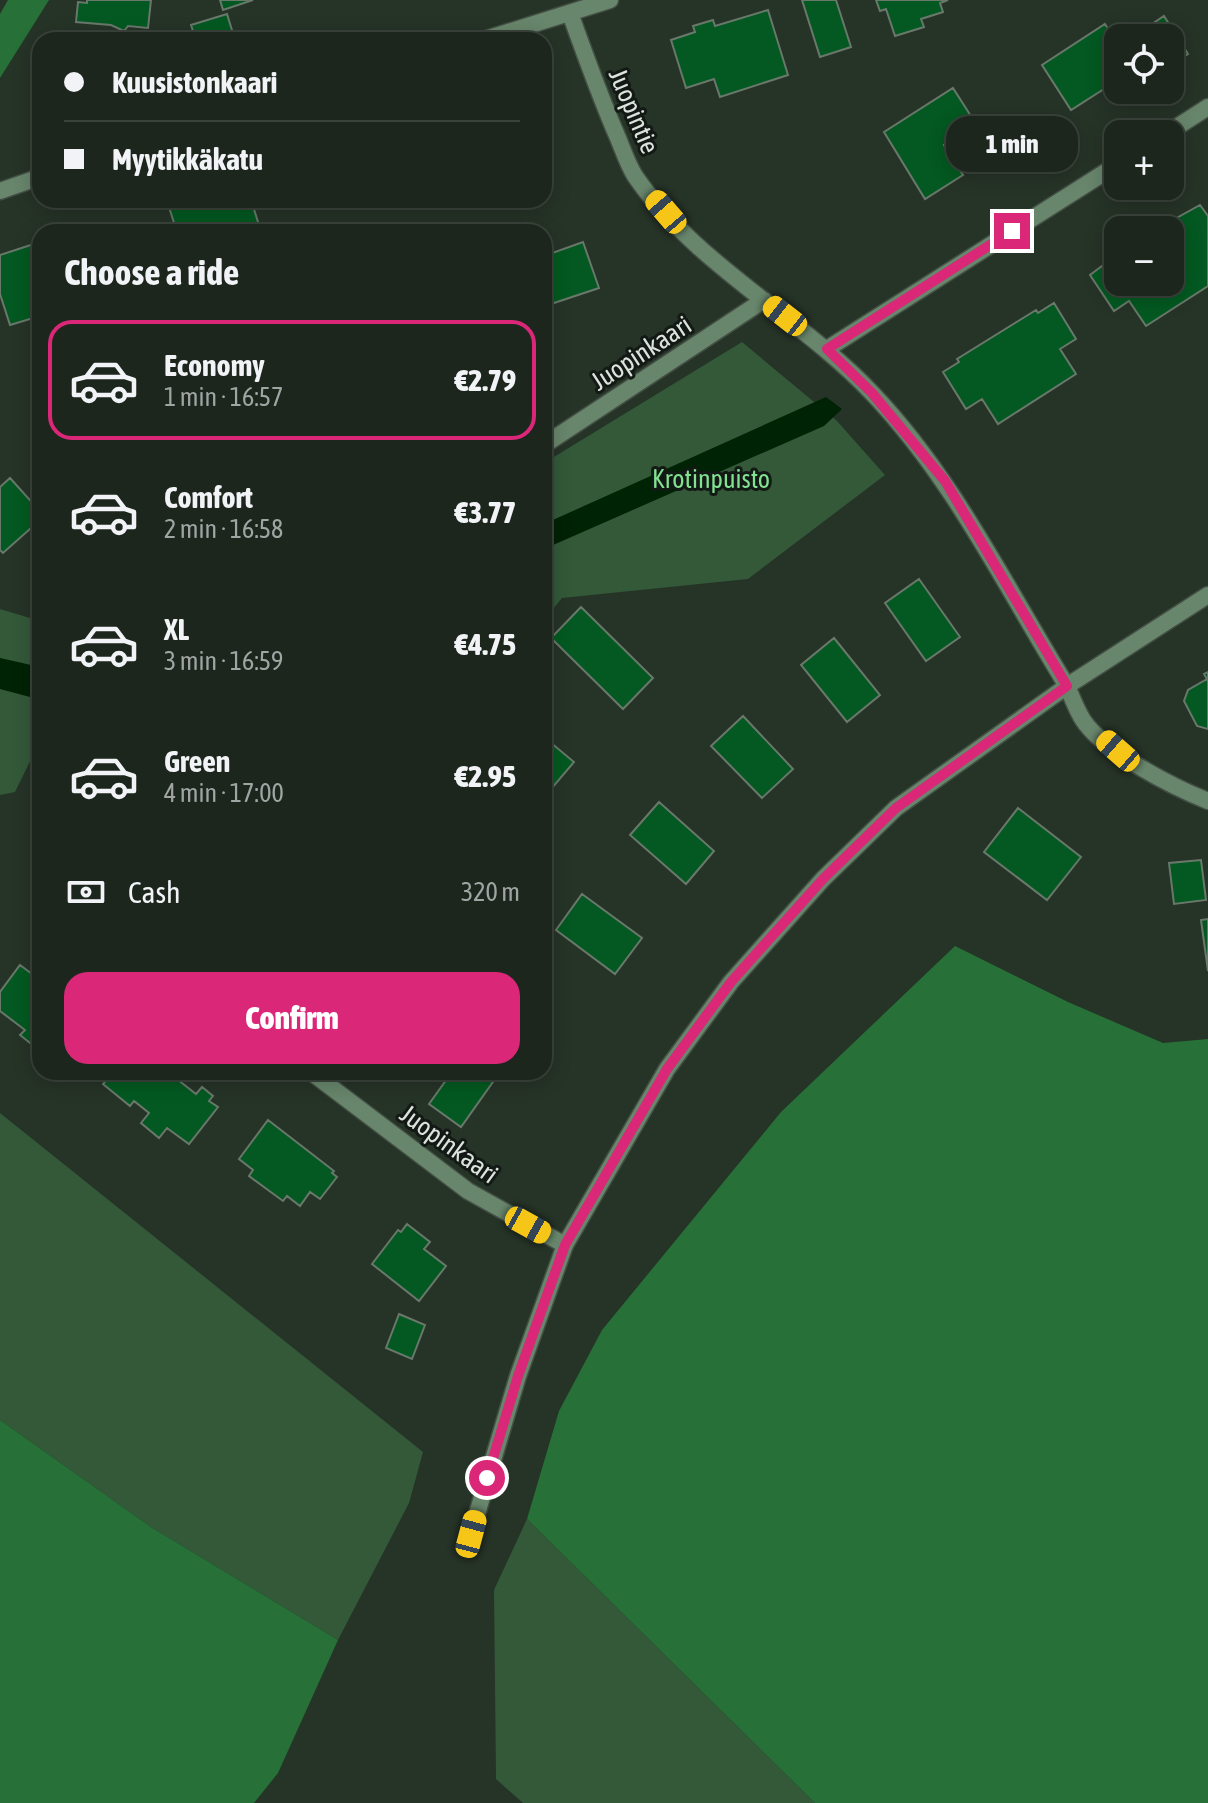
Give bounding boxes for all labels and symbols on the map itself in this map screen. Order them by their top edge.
street label: Juopintie [603,64,665,158]
callout: 1 min [946,115,1078,171]
car [641,186,691,238]
route end [994,213,1030,249]
car [759,292,811,340]
street label: Juopinkaari [585,310,697,396]
park label: Krotinpuisto [652,464,770,494]
car [1092,726,1144,776]
street label: Juopinkaari [394,1099,504,1189]
car [501,1203,555,1247]
route start [469,1460,505,1496]
car [453,1508,489,1560]

